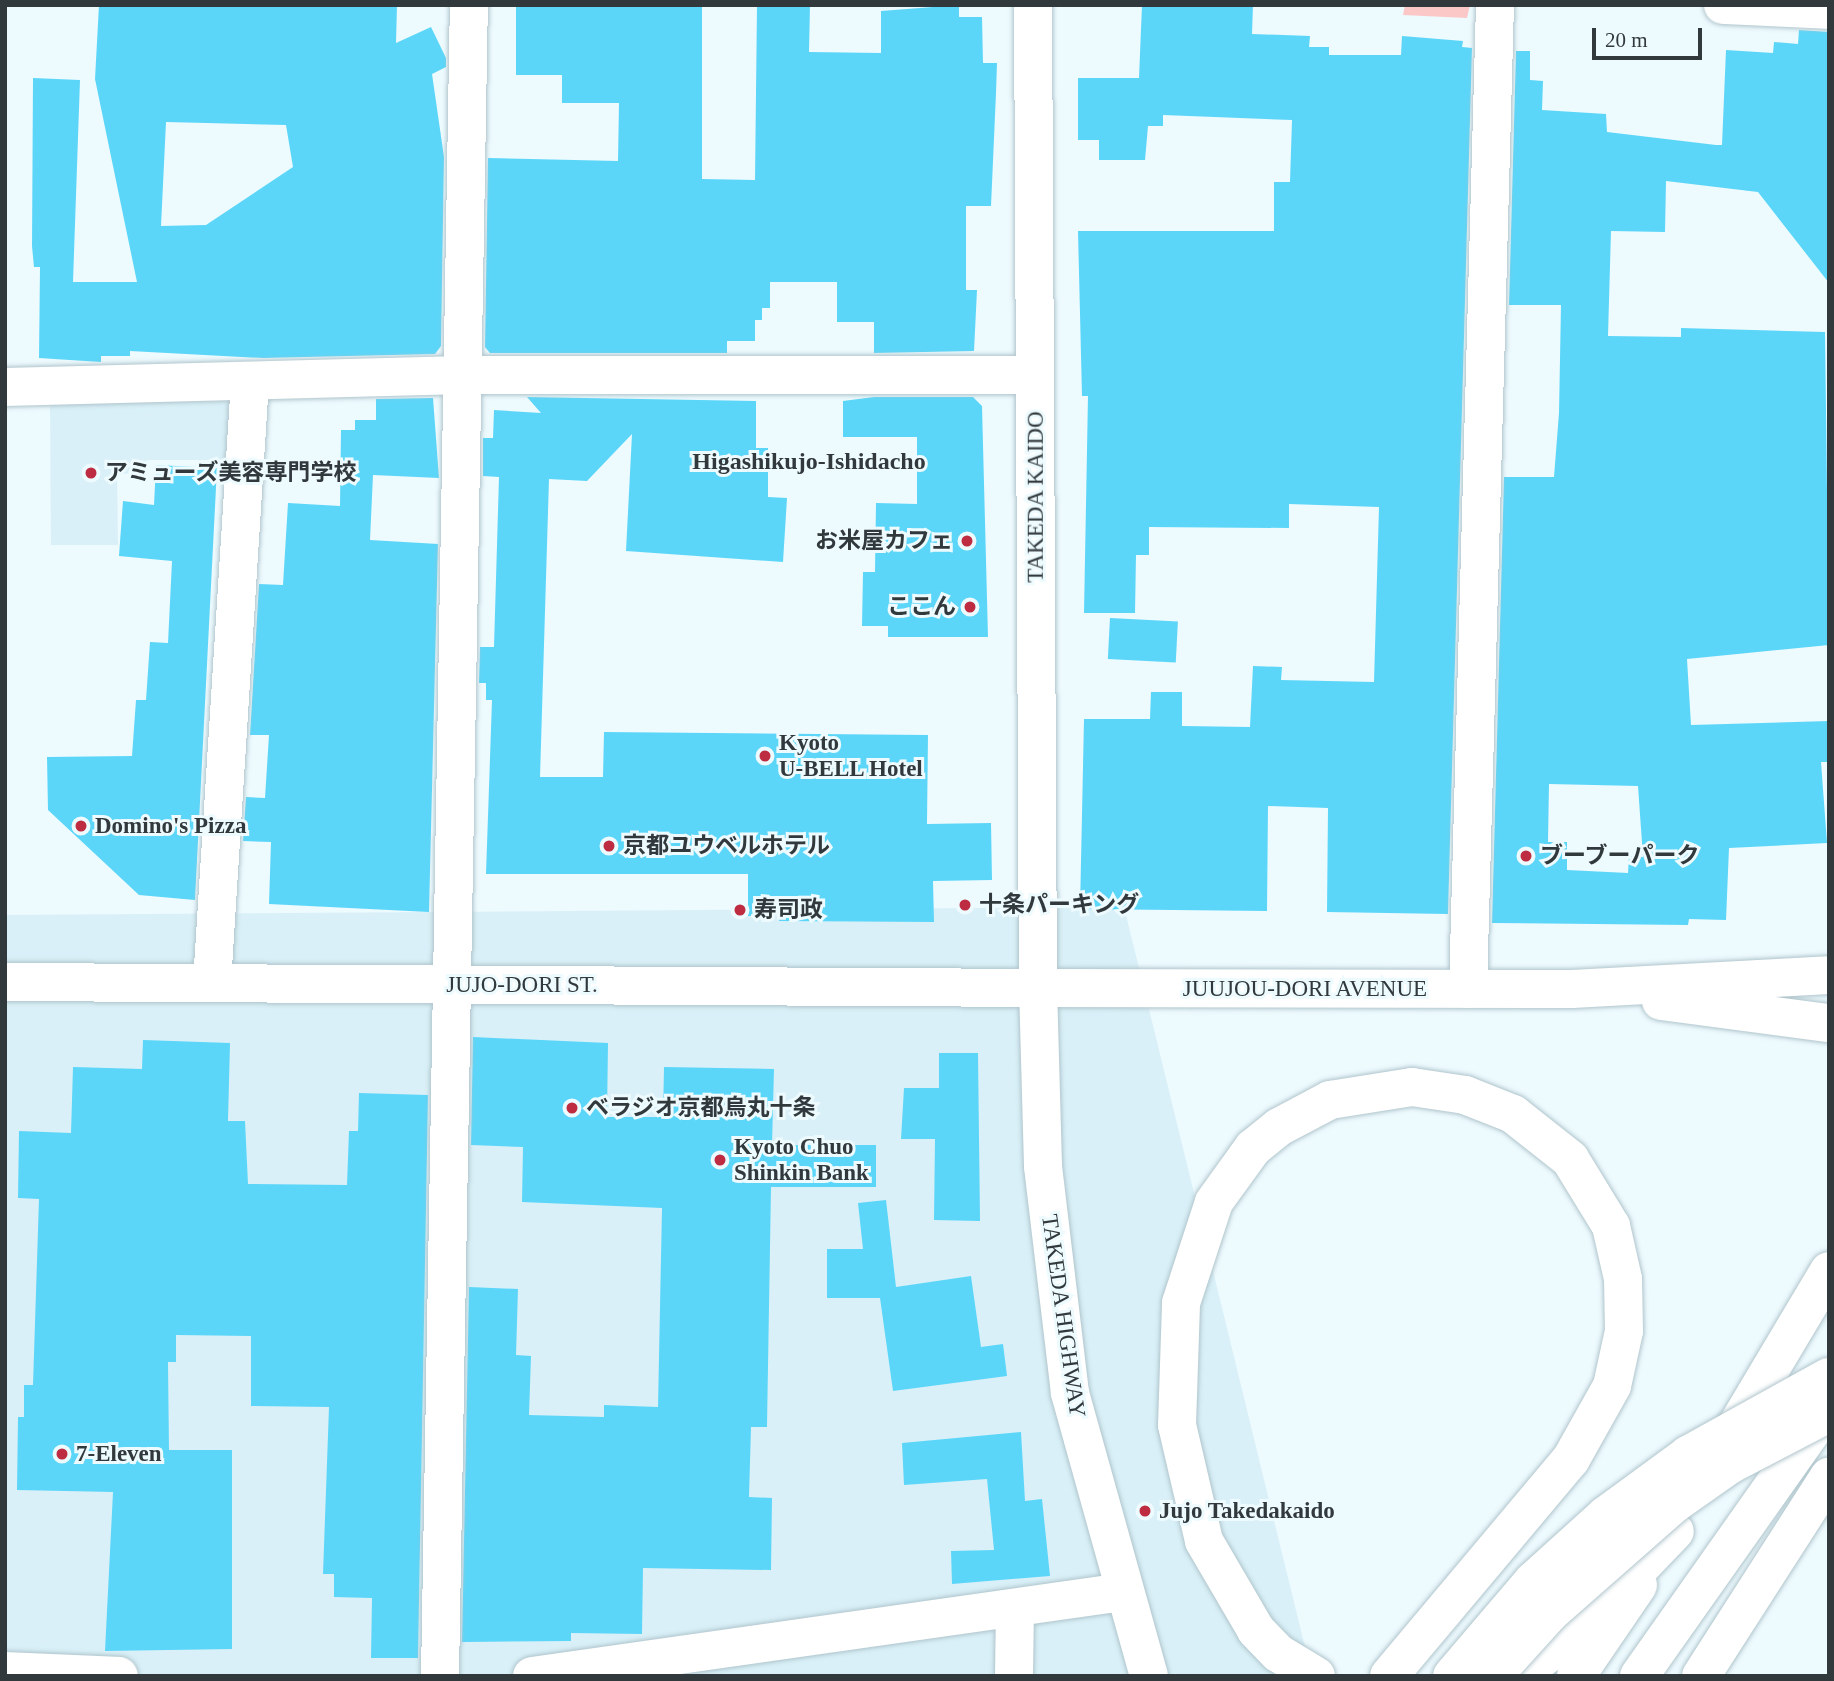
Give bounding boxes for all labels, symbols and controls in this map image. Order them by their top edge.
scale bar [1596,14,1706,58]
text: 20 m [1605,28,1648,52]
street label: TAKEDA KAIDO [1022,411,1050,583]
district label: Higashikujo-Ishidacho [692,448,926,476]
place label: アミューズ美容専門学校 [105,459,358,487]
marker: アミューズ美容専門学校 [83,465,99,481]
place label: お米屋カフェ [815,527,953,555]
marker: お米屋カフェ [959,533,975,549]
place label: ここん [887,593,956,621]
marker: ここん [962,599,978,615]
place label: Kyoto U-BELL Hotel [779,729,924,783]
marker: Kyoto U-BELL Hotel [757,748,773,764]
place label: Domino's Pizza [95,812,246,840]
marker: Domino's Pizza [73,818,89,834]
place label: 京都ユウベルホテル [623,832,830,860]
marker: 京都ユウベルホテル [601,838,617,854]
place label: ブーブーパーク [1540,842,1701,870]
marker: ブーブーパーク [1518,848,1534,864]
place label: 十条パーキング [979,891,1140,919]
place label: 寿司政 [754,896,823,924]
marker: 十条パーキング [957,897,973,913]
marker: 寿司政 [732,902,748,918]
street label: JUJO-DORI ST. [446,971,598,999]
street label: JUUJOU-DORI AVENUE [1182,975,1428,1003]
place label: ベラジオ京都烏丸十条 [586,1094,816,1122]
marker: ベラジオ京都烏丸十条 [564,1100,580,1116]
place label: Kyoto Chuo Shinkin Bank [734,1133,869,1187]
marker: Kyoto Chuo Shinkin Bank [712,1152,728,1168]
street label: TAKEDA HIGHWAY [1035,1212,1091,1420]
place label: 7-Eleven [76,1440,162,1468]
marker: 7-Eleven [54,1446,70,1462]
place label: Jujo Takedakaido [1159,1497,1335,1525]
marker: Jujo Takedakaido [1137,1503,1153,1519]

